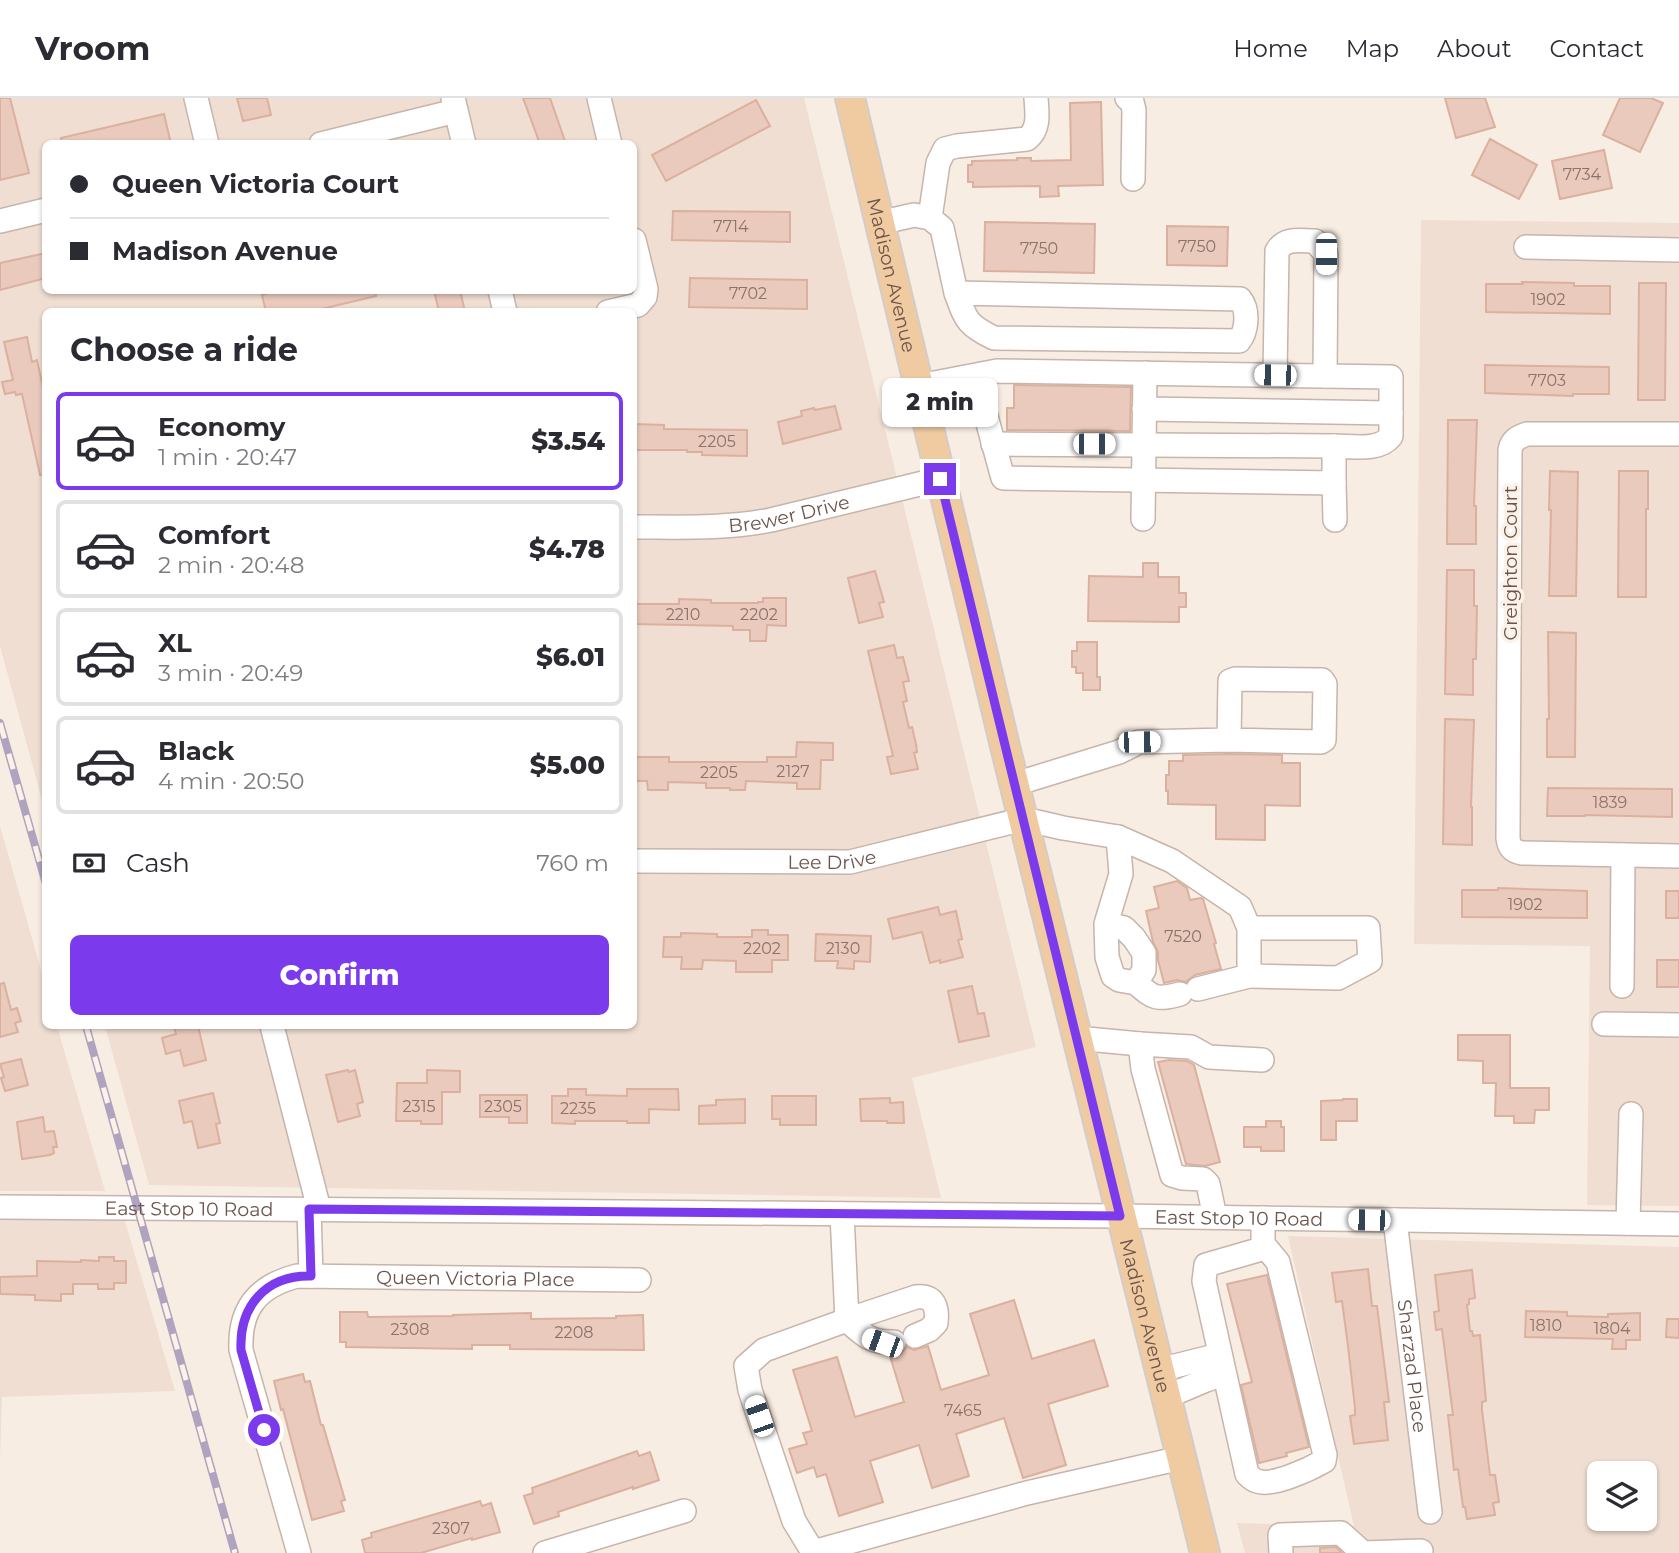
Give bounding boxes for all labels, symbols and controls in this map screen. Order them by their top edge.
text: Vroom [35,28,150,68]
text: Home [1233,34,1308,63]
text: Map [1346,34,1399,63]
text: About [1437,34,1511,63]
text: Contact [1549,34,1644,63]
house number: 7734 [1563,165,1602,184]
text: Queen Victoria Court [112,168,399,200]
street label: Madison Avenue [862,196,921,355]
house number: 7714 [713,217,749,236]
car [1316,233,1337,275]
text: Madison Avenue [112,235,338,267]
house number: 7750 [1178,237,1216,256]
house number: 7750 [1020,239,1058,258]
house number: 7702 [729,284,767,303]
house number: 1902 [1530,290,1566,309]
text: Choose a ride [70,330,298,369]
car [1254,364,1297,386]
house number: 7703 [1528,371,1566,390]
callout: 2 min [882,378,998,426]
text: 2 min [906,388,974,416]
icon: car [74,410,137,473]
text: Economy [158,411,285,443]
text: $3.54 [531,425,605,457]
house number: 2205 [698,432,736,451]
car [1074,434,1116,455]
text: 1 min · 20:47 [158,443,297,471]
route end [924,463,956,495]
street label: Greighton Court [1499,485,1522,640]
street label: Brewer Drive [727,490,852,538]
icon: car [74,518,137,581]
text: Comfort [158,519,270,551]
text: $4.78 [529,533,605,565]
text: 2 min · 20:48 [158,551,304,579]
house number: 2210 [666,605,700,624]
house number: 2202 [740,605,778,624]
icon: car [74,626,137,689]
text: XL [158,627,192,659]
text: $6.01 [536,641,605,673]
text: 3 min · 20:49 [158,659,303,687]
car [1118,731,1161,753]
icon: car [74,734,137,797]
text: Black [158,735,234,767]
text: $5.00 [530,749,605,781]
house number: 2127 [776,762,810,781]
house number: 2205 [700,763,738,782]
text: 4 min · 20:50 [158,767,305,795]
house number: 1839 [1593,793,1627,812]
icon: cash [70,844,108,882]
street label: Lee Drive [788,845,879,874]
text: Cash [126,847,190,879]
text: 760 m [536,849,609,877]
house number: 1902 [1507,895,1543,914]
house number: 7520 [1164,927,1202,946]
button: Confirm [70,935,609,1015]
house number: 2202 [743,939,781,958]
house number: 2130 [826,939,860,958]
house number: 2315 [403,1097,435,1116]
house number: 2305 [484,1097,522,1116]
house number: 2235 [560,1099,596,1118]
street label: East Stop 10 Road [105,1197,273,1221]
street label: East Stop 10 Road [1154,1205,1323,1231]
car [1348,1209,1391,1231]
street label: Madison Avenue [1115,1236,1175,1395]
street label: Queen Victoria Place [376,1266,575,1291]
street label: Sharzad Place [1393,1298,1431,1434]
house number: 1810 [1530,1316,1562,1335]
house number: 1804 [1593,1319,1631,1338]
house number: 2308 [391,1320,429,1339]
house number: 2208 [555,1323,593,1342]
car [859,1326,906,1360]
car [743,1393,776,1439]
house number: 7465 [944,1401,982,1420]
route start [248,1414,280,1446]
map controls [1587,1461,1657,1531]
button: layers [1587,1461,1657,1531]
house number: 2307 [432,1519,470,1538]

